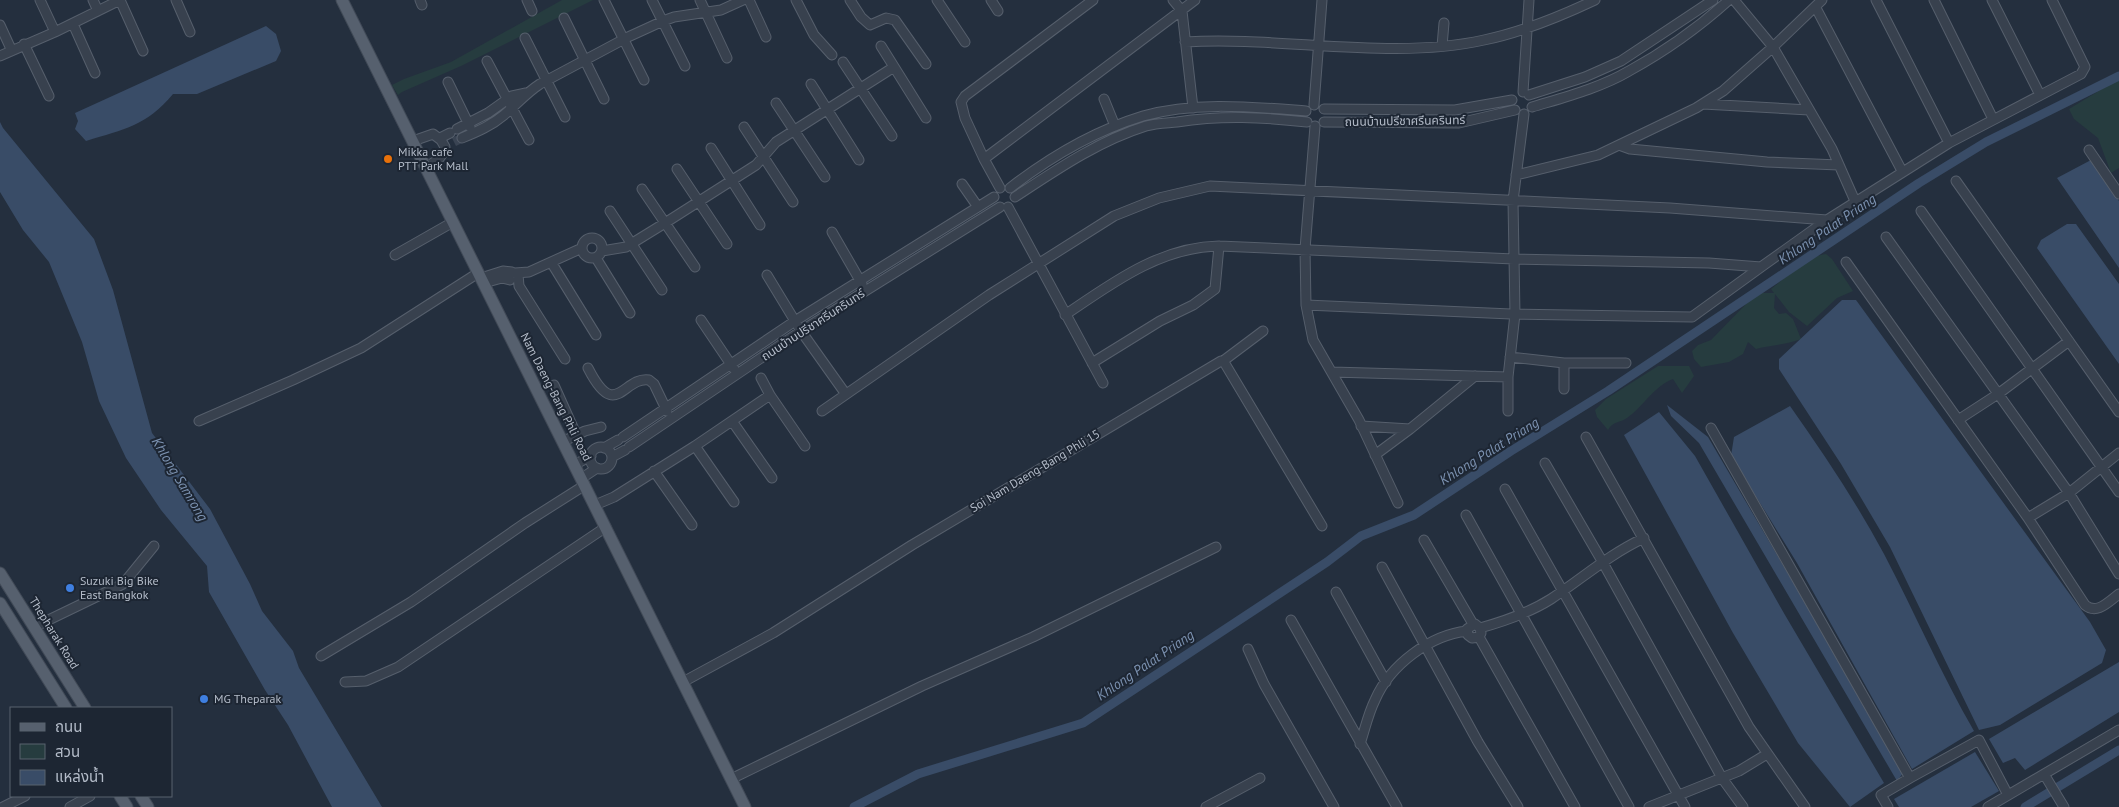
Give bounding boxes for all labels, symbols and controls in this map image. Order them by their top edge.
street label: ถนนบ้านปรีชาศรีนครินทร์ [1345,112,1466,129]
place label: Mikka cafe PTT Park Mall [398,144,469,173]
marker: Mikka cafe PTT Park Mall [382,153,394,165]
water label: Khlong Palat Priang [1775,190,1879,268]
street label: ถนนบ้านปรีชาศรีนครินทร์ [758,285,868,364]
street label: Nam Daeng-Bang Phli Road [518,330,595,463]
water label: Khlong Palat Priang [1436,413,1542,489]
street label: Soi Nam Daeng-Bang Phli 15 [967,426,1102,515]
water label: Khlong Samrong [148,434,212,524]
place label: Suzuki Big Bike East Bangkok [80,573,159,602]
marker: Suzuki Big Bike East Bangkok [64,582,76,594]
street label: Thepharak Road [26,594,83,672]
water label: Khlong Palat Priang [1093,626,1197,704]
place label: MG Theparak [214,691,281,706]
marker: MG Theparak [198,693,210,705]
legend [10,707,172,797]
text: ถนน [55,717,82,736]
text: สวน [55,742,80,761]
text: แหล่งน้ำ [55,766,104,786]

